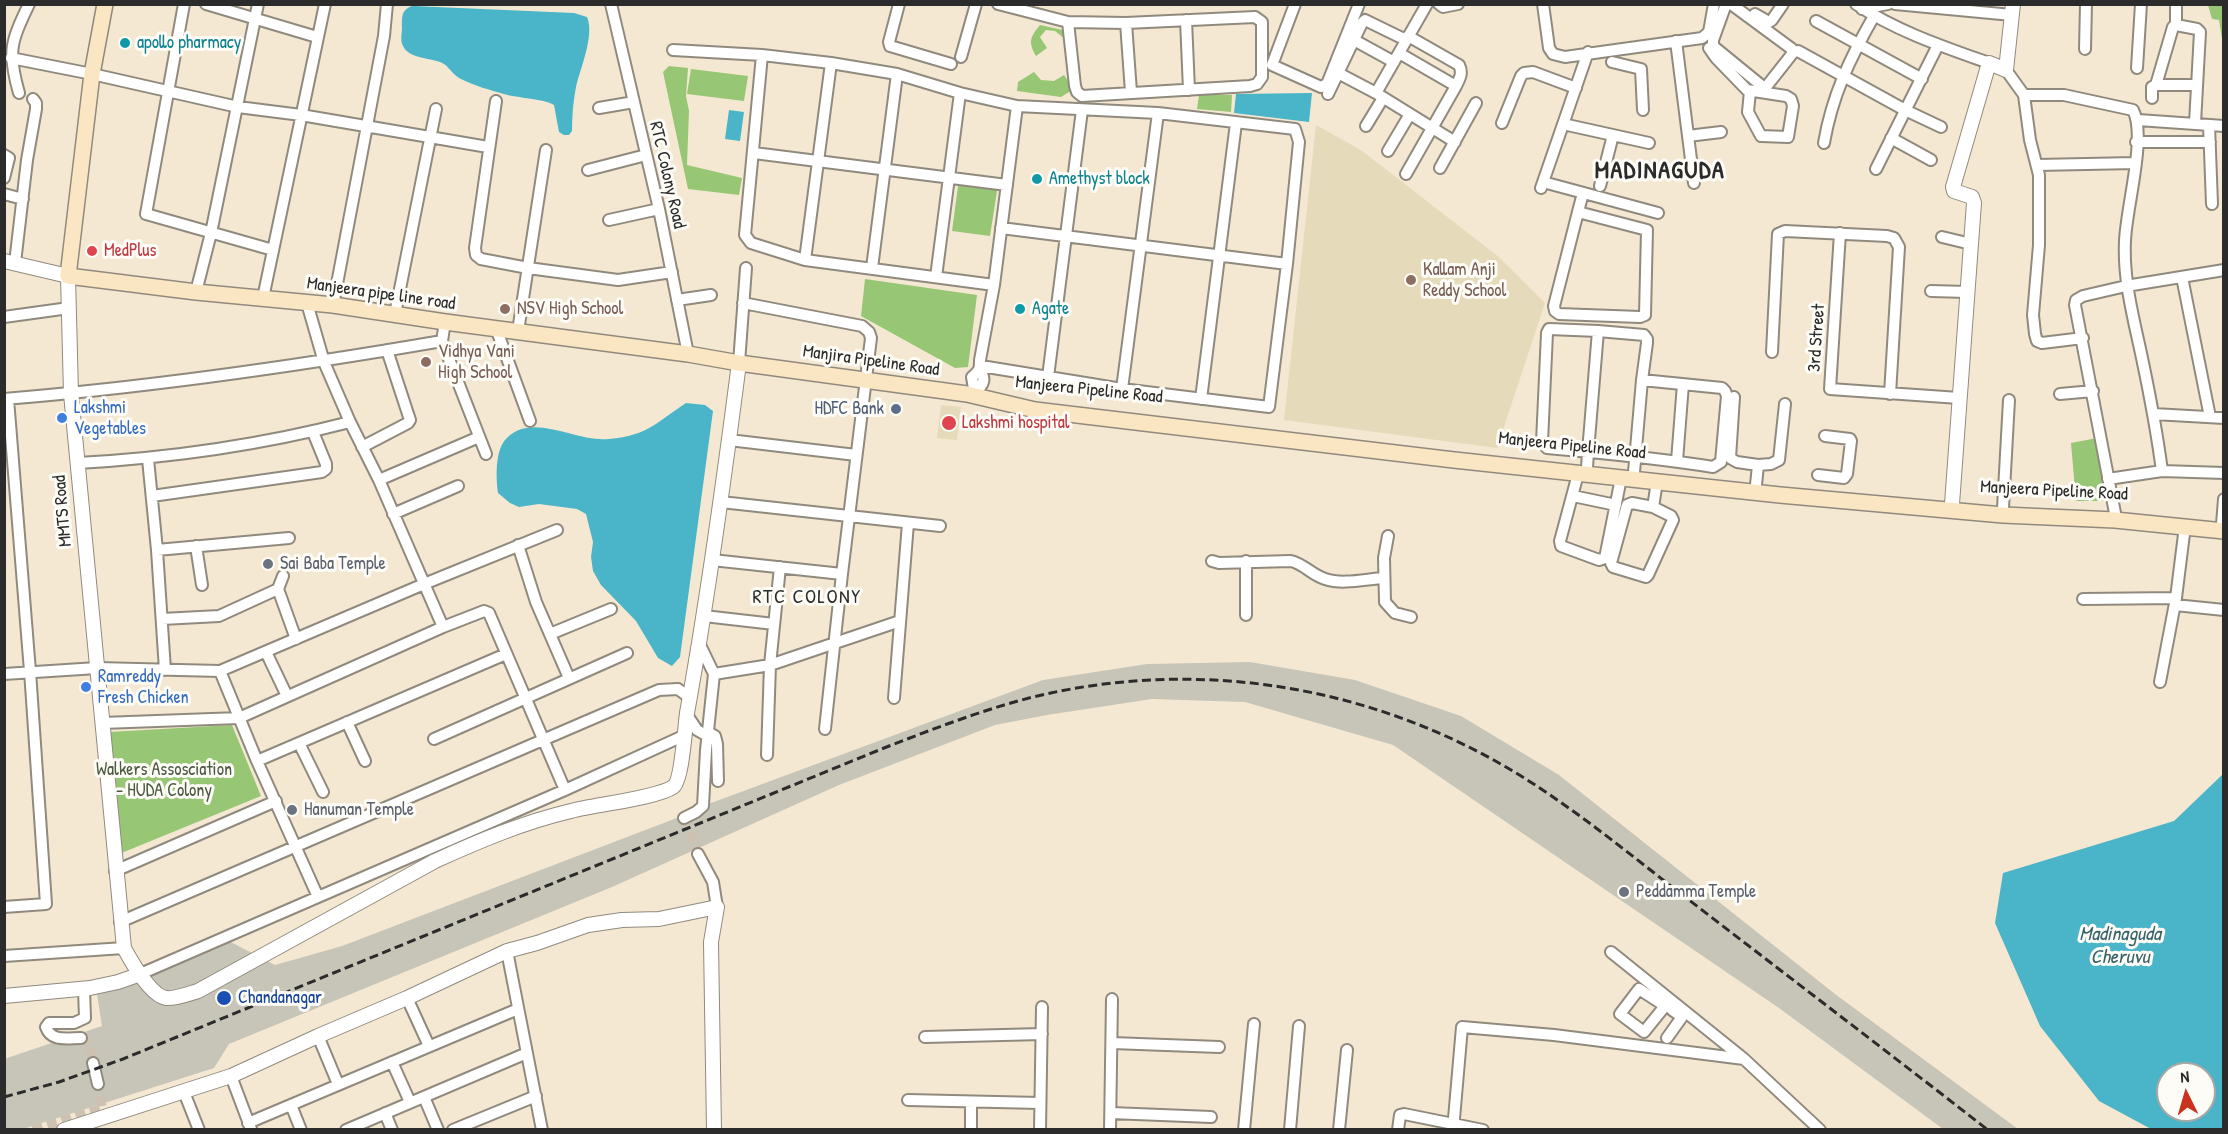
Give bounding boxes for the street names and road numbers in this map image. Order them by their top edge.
street label: RTC Colony Road [644,119,690,231]
street label: Manjeera pipe line road [305,273,457,315]
street label: 3rd Street [1804,303,1830,373]
street label: Manjira Pipeline Road [801,341,941,381]
street label: Manjeera Pipeline Road [1014,372,1164,408]
street label: Manjeera Pipeline Road [1497,428,1647,464]
street label: MMTS Road [49,474,77,548]
street label: Manjeera Pipeline Road [1980,476,2128,506]

